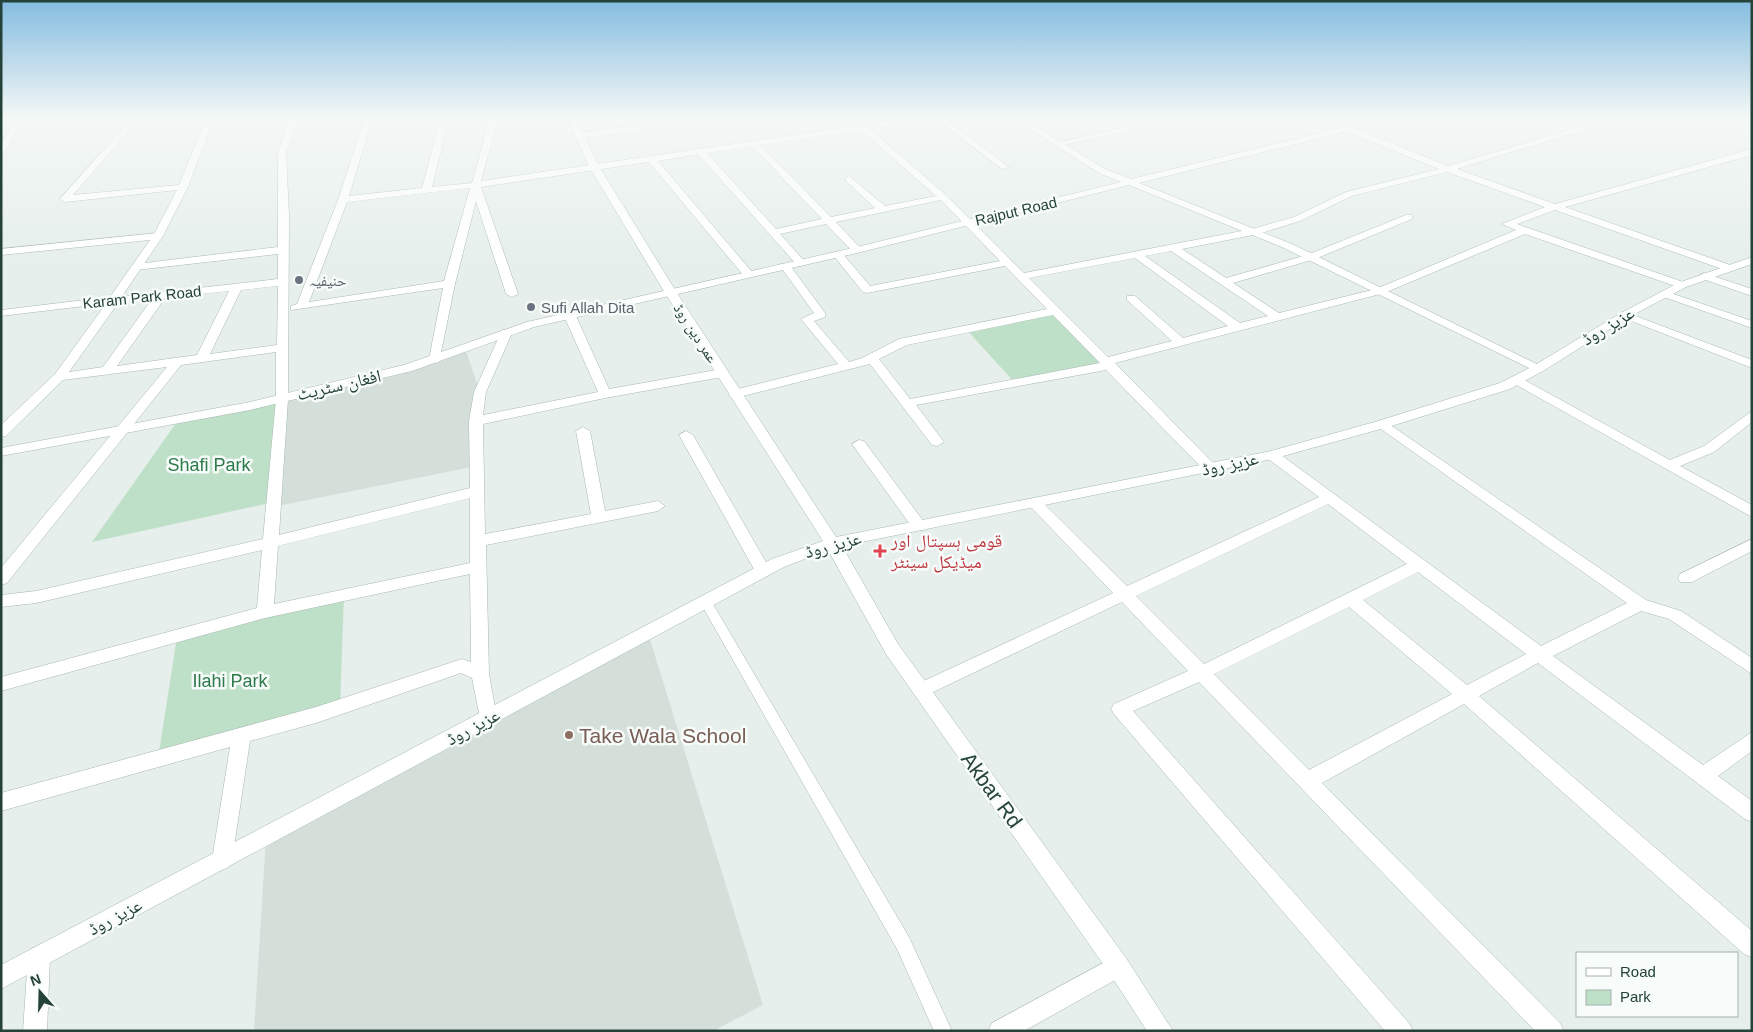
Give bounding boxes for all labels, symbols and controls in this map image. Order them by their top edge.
street label: Rajput Road [973,193,1059,229]
place label: حنیفیہ [309,272,347,289]
marker: حنیفیہ [293,274,305,286]
street label: Karam Park Road [82,282,202,312]
place label: Sufi Allah Dita [541,299,635,316]
street label: عمر دین روڈ [669,300,722,367]
marker: Sufi Allah Dita [525,301,537,313]
street label: عزیز روڈ [1578,303,1638,350]
street label: افغان سٹریٹ [295,366,383,405]
street label: عزیز روڈ [1200,448,1260,480]
park label: Shafi Park [167,455,252,475]
street label: عزیز روڈ [803,528,864,562]
place label: قومی ہسپتال اور میڈیکل سینٹر [890,531,1002,573]
marker: قومی ہسپتال اور میڈیکل سینٹر [873,544,887,558]
park label: Ilahi Park [192,671,269,691]
street label: عزیز روڈ [443,705,503,750]
place label: Take Wala School [579,724,746,747]
marker: Take Wala School [563,729,575,741]
street label: Akbar Rd [957,748,1027,832]
street label: عزیز روڈ [85,895,145,940]
legend [1576,952,1738,1017]
text: Road [1620,963,1656,980]
north arrow [15,967,65,1017]
text: N [28,971,43,989]
text: Park [1620,988,1651,1005]

